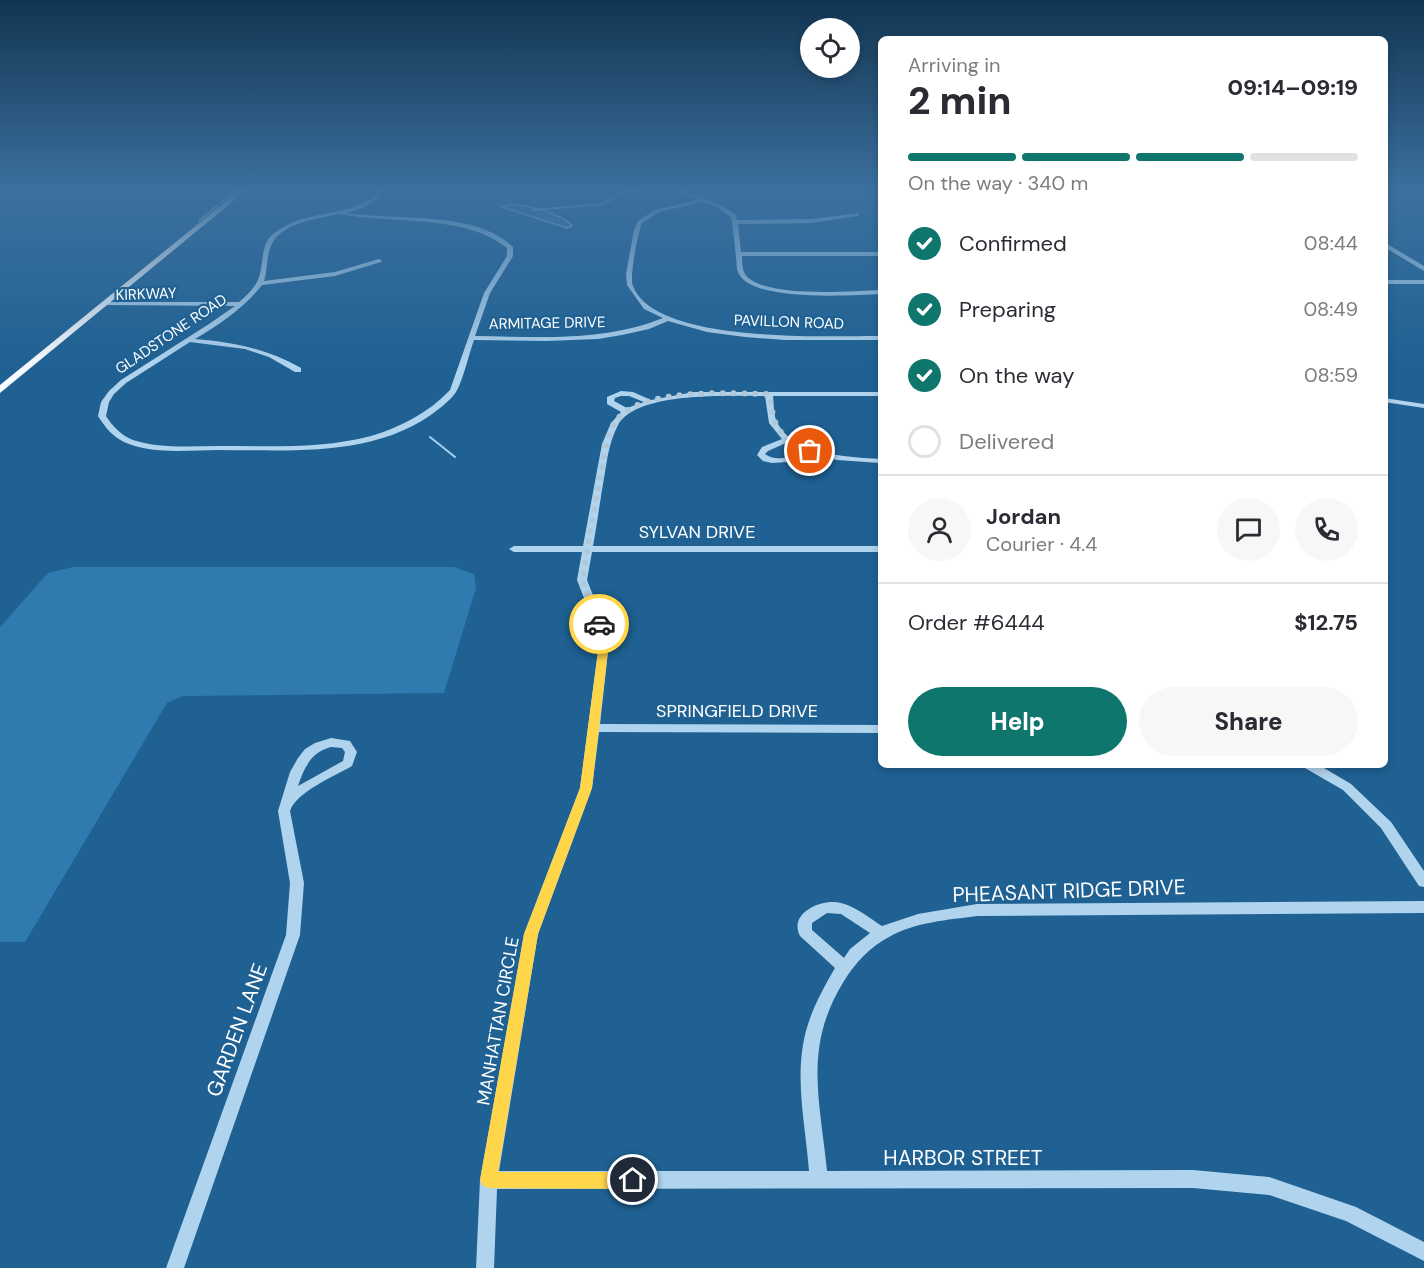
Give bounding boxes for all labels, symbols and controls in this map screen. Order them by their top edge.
map controls [800,18,860,78]
button: locate [800,18,860,78]
text: Arriving in [908,52,1000,78]
text: 09:14–09:19 [1228,73,1358,102]
text: 2 min [908,75,1012,126]
text: On the way · 340 m [908,170,1088,196]
icon: check [908,227,941,260]
text: Confirmed [959,229,1067,258]
text: 08:44 [1304,230,1358,256]
street label: KIRKWAY [115,283,177,305]
street label: GLADSTONE ROAD [111,289,231,379]
icon: check [908,293,941,326]
text: Preparing [959,295,1056,324]
text: 08:49 [1303,296,1358,322]
street label: PAVILLON ROAD [734,310,844,334]
street label: ARMITAGE DRIVE [488,312,606,334]
icon: check [908,359,941,392]
text: On the way [959,361,1074,390]
text: 08:59 [1304,362,1358,388]
pin [784,425,835,476]
text: Delivered [959,427,1054,456]
icon: bag [793,434,826,467]
button: person [908,498,971,561]
button: chat [1217,498,1280,561]
button: phone [1295,498,1358,561]
text: Jordan [986,502,1061,531]
street label: SYLVAN DRIVE [639,520,755,544]
text: Courier · 4.4 [986,531,1097,557]
courier [569,594,629,654]
icon: car [583,608,616,641]
text: Order #6444 [908,608,1045,637]
text: $12.75 [1294,608,1358,637]
button: Help [908,687,1127,756]
button: Share [1139,687,1358,756]
street label: SPRINGFIELD DRIVE [656,699,818,723]
street label: PHEASANT RIDGE DRIVE [952,873,1186,909]
street label: MANHATTAN CIRCLE [471,935,525,1107]
street label: GARDEN LANE [200,959,274,1101]
street label: HARBOR STREET [883,1144,1043,1172]
pin [607,1154,658,1205]
icon: home [616,1163,649,1196]

